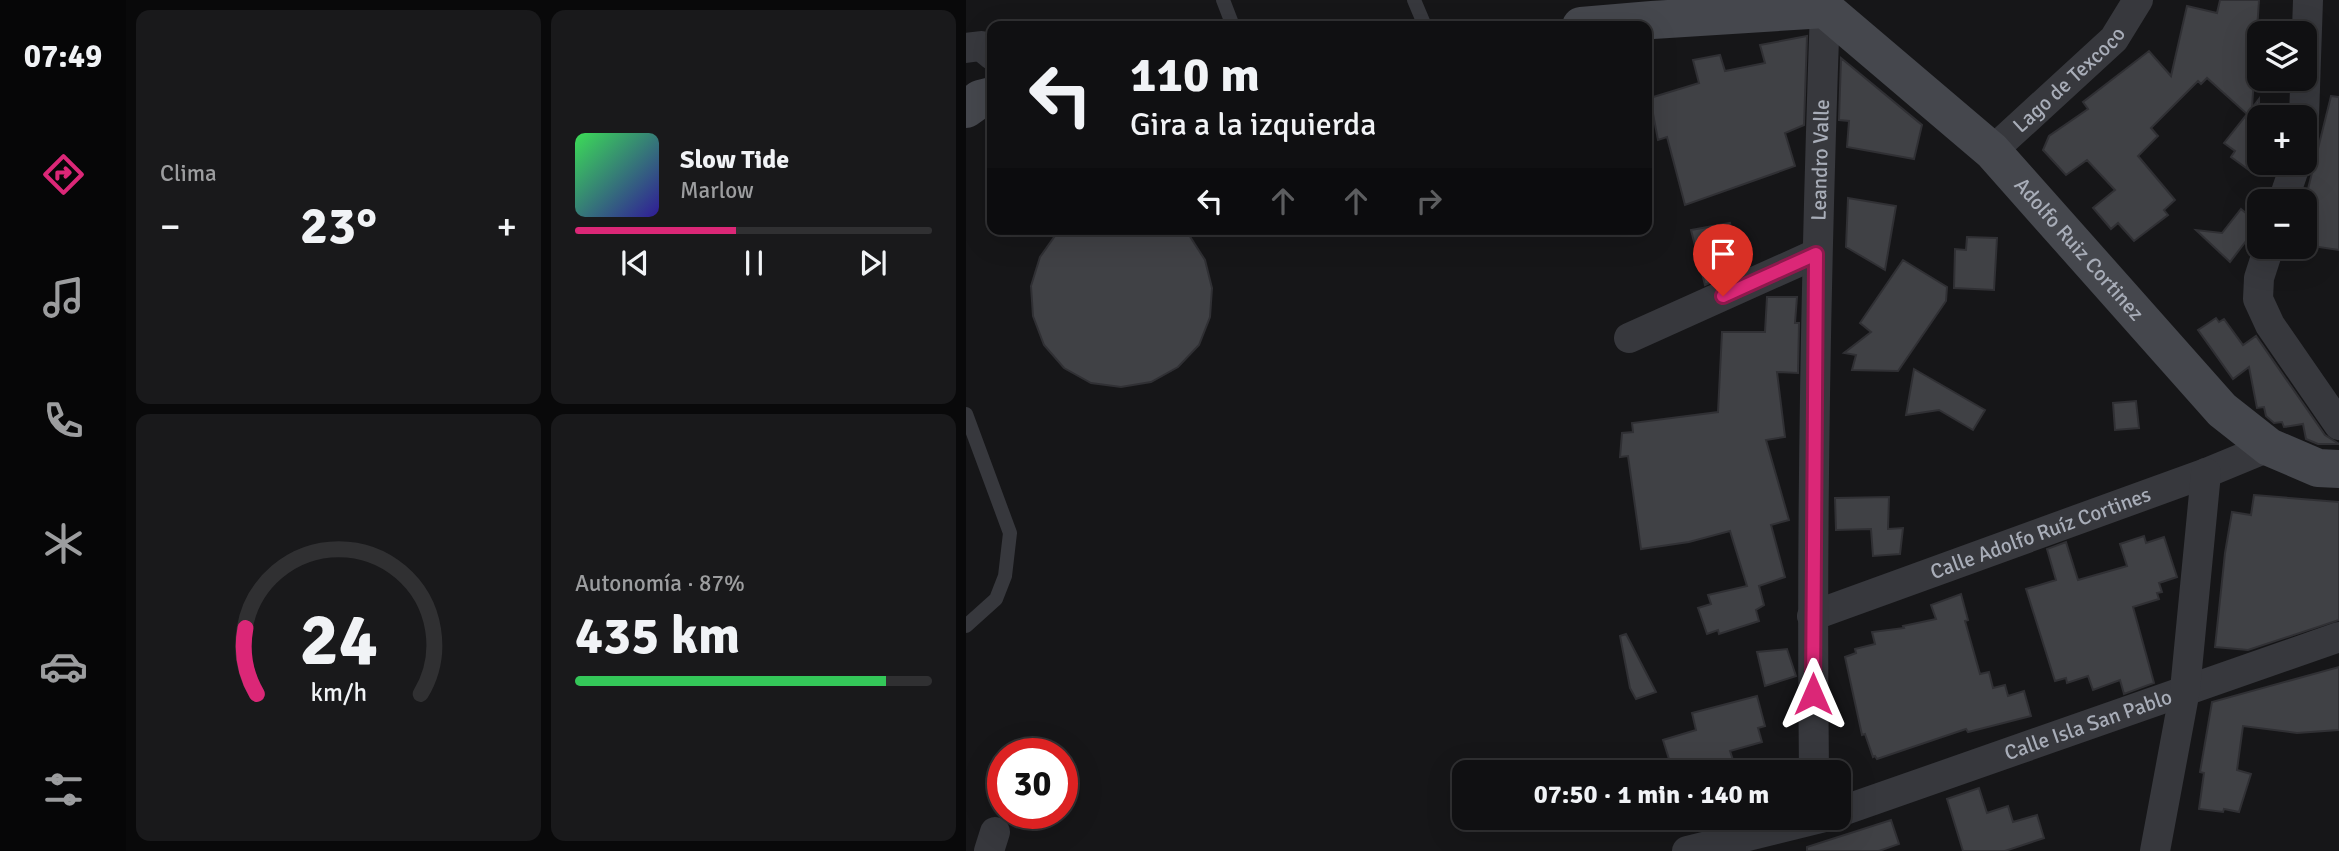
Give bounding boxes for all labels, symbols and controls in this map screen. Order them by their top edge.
map controls [2247,21,2317,259]
button: layers [2247,21,2317,91]
street label: Lago de Texcoco [2007,22,2131,138]
text: 07:49 [24,37,102,76]
text: 110 m [1130,45,1260,105]
icon: left [1015,49,1106,140]
street label: Leandro Valle [1806,99,1835,221]
text: Gira a la izquierda [1130,105,1377,144]
button: + [2247,105,2317,175]
text: Slow Tide [680,144,789,176]
icon: directions [39,150,88,199]
text: Clima [160,159,217,188]
street label: Adolfo Ruiz Cortinez [2009,172,2149,326]
text: Marlow [680,176,754,205]
icon: left [1191,182,1229,220]
icon: ahead [1264,182,1302,220]
icon: ahead [1337,182,1375,220]
icon: right [1410,182,1448,220]
button: − [2247,189,2317,259]
text: 23° [300,194,377,258]
text: − [160,203,181,250]
text: + [496,203,517,250]
pin [1693,224,1753,296]
icon: arrive [1704,235,1742,273]
icon: previous [616,244,654,282]
icon: pause [735,244,773,282]
icon: next [854,244,892,282]
icon: music [39,273,88,322]
icon: phone [39,396,88,445]
street label: Calle Adolfo Ruíz Cortines [1927,481,2154,585]
icon: climate [39,519,88,568]
text: Autonomía · 87% [575,569,745,598]
text: 24 [299,596,378,685]
text: 435 km [575,604,740,668]
icon: car [39,642,88,691]
position arrow [1776,657,1850,731]
text: km/h [310,676,367,707]
street label: Calle Isla San Pablo [2001,684,2175,766]
speed limit sign: 30 [987,738,1078,829]
icon: filters [39,765,88,814]
text: 07:50 · 1 min · 140 m [1534,779,1769,811]

